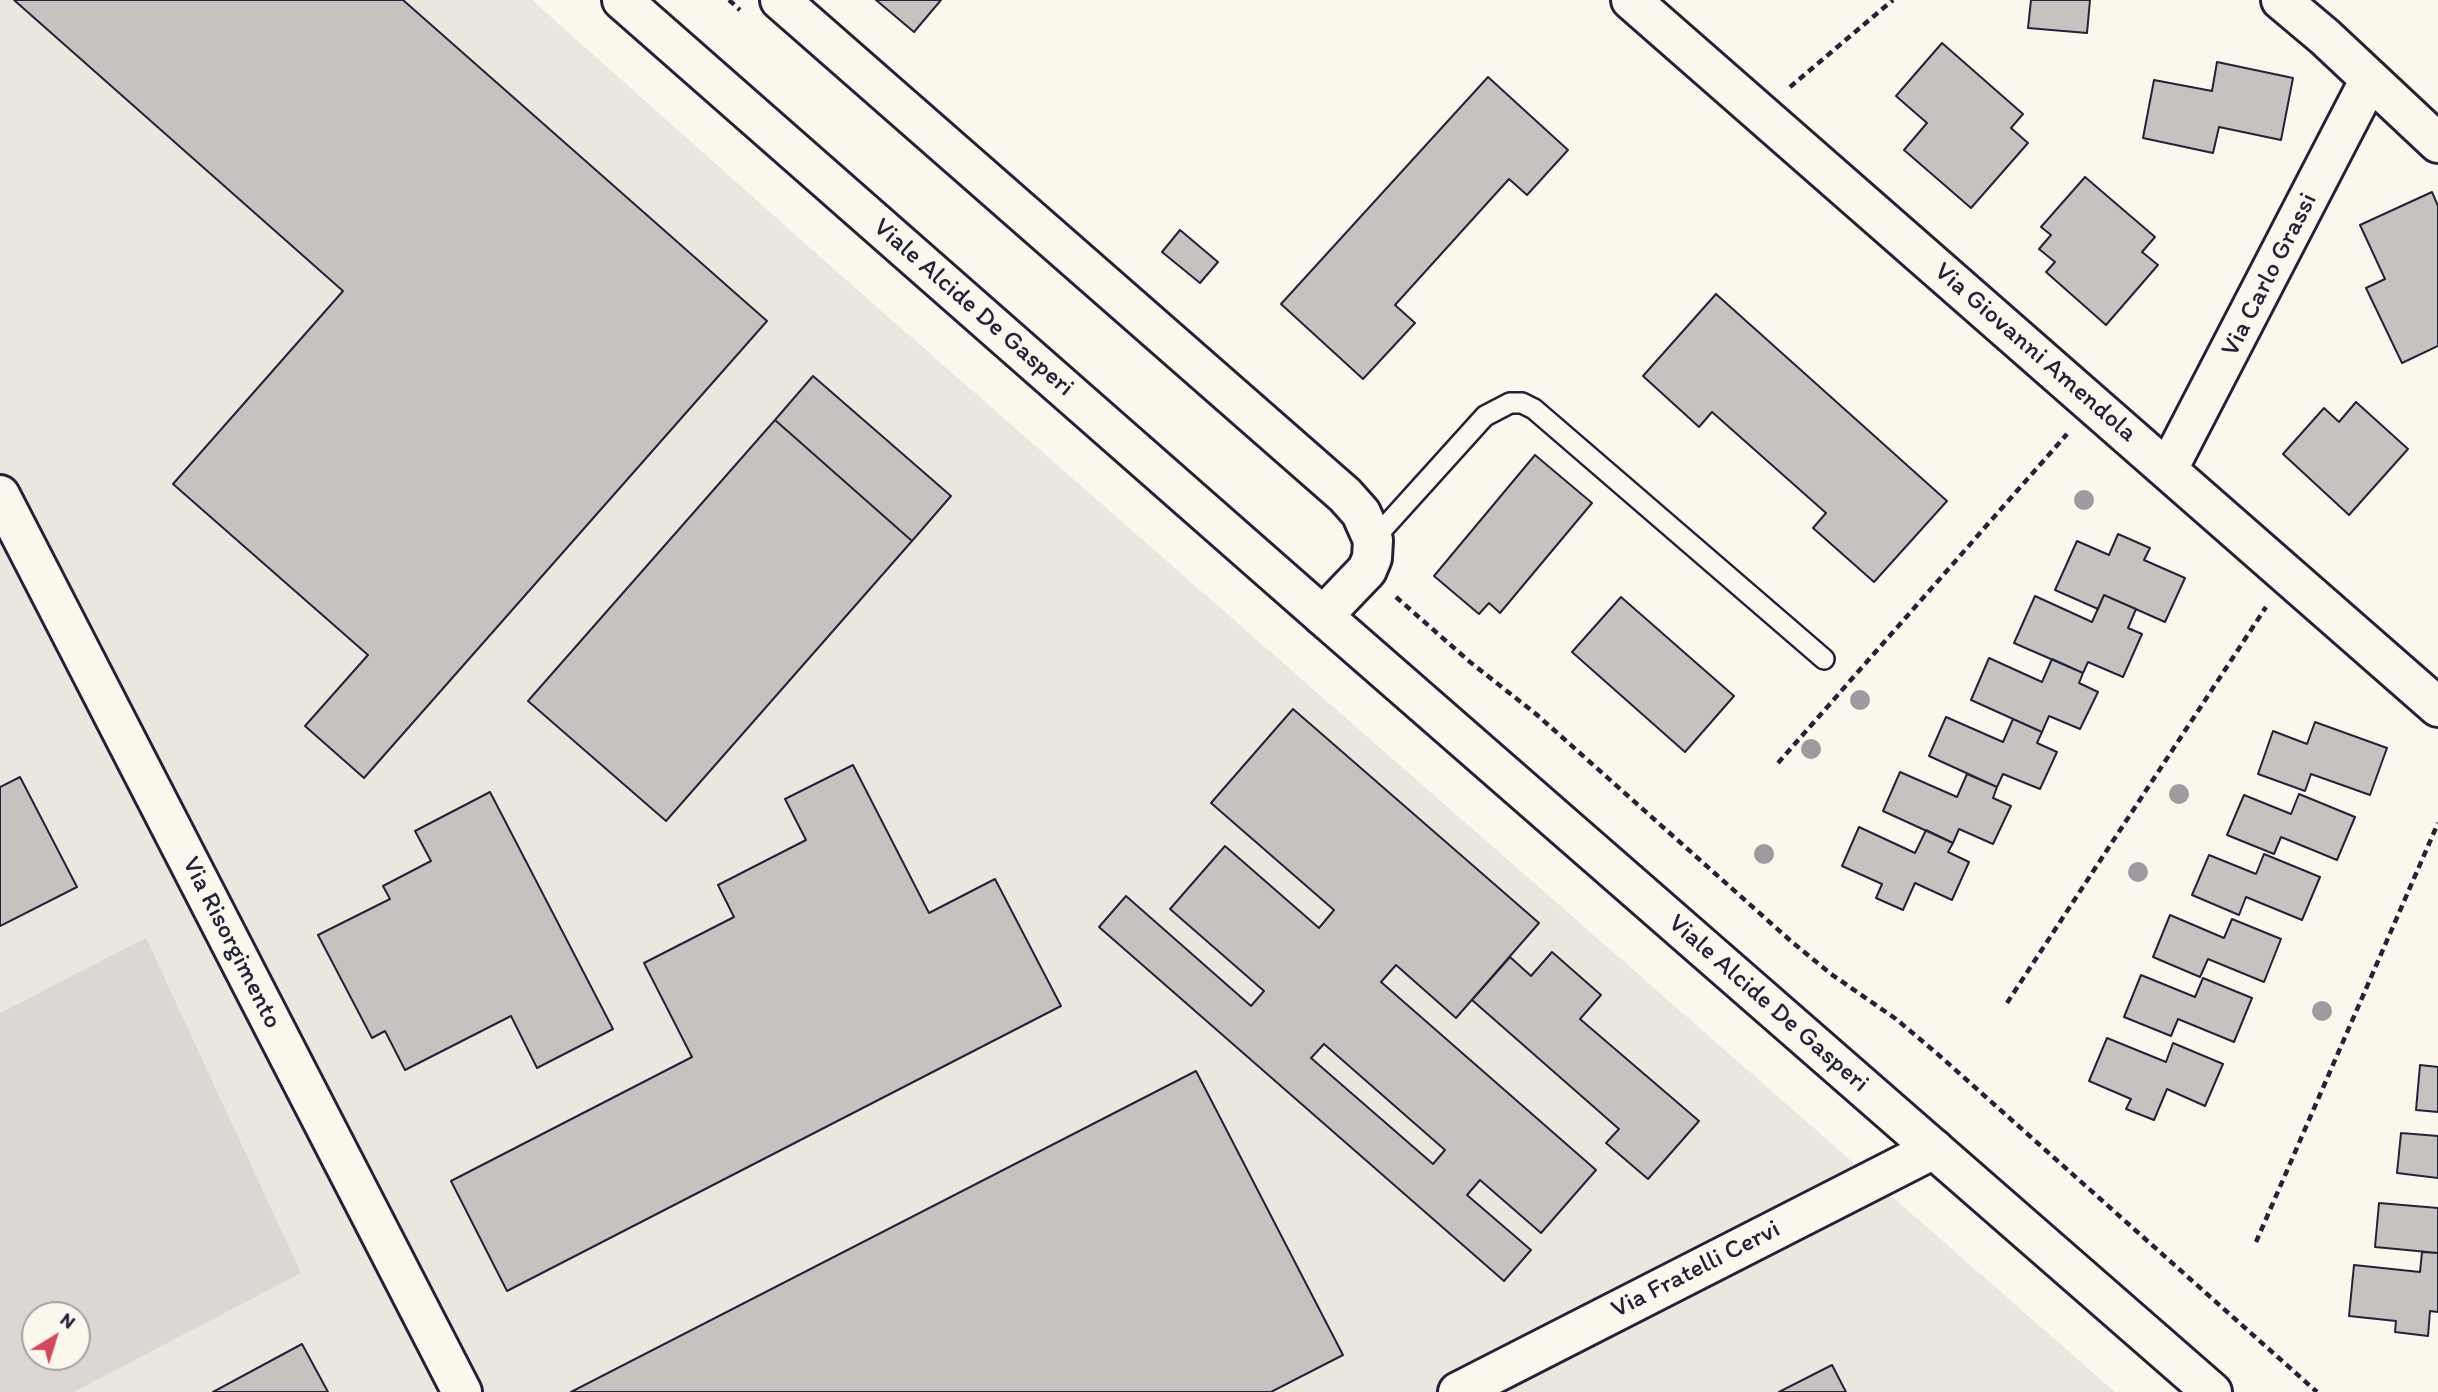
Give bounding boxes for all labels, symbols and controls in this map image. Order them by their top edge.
street label: Via Carlo Grassi [2215,188,2325,362]
street label: Viale Alcide De Gasperi [866,212,1080,404]
street label: Via Giovanni Amendola [1927,257,2143,449]
street label: Via Risorgimento [174,852,288,1034]
street label: Viale Alcide De Gasperi [1661,908,1875,1100]
street label: Via Fratelli Cervi [1607,1214,1785,1326]
north arrow [21,1301,91,1371]
text: N [56,1308,80,1334]

